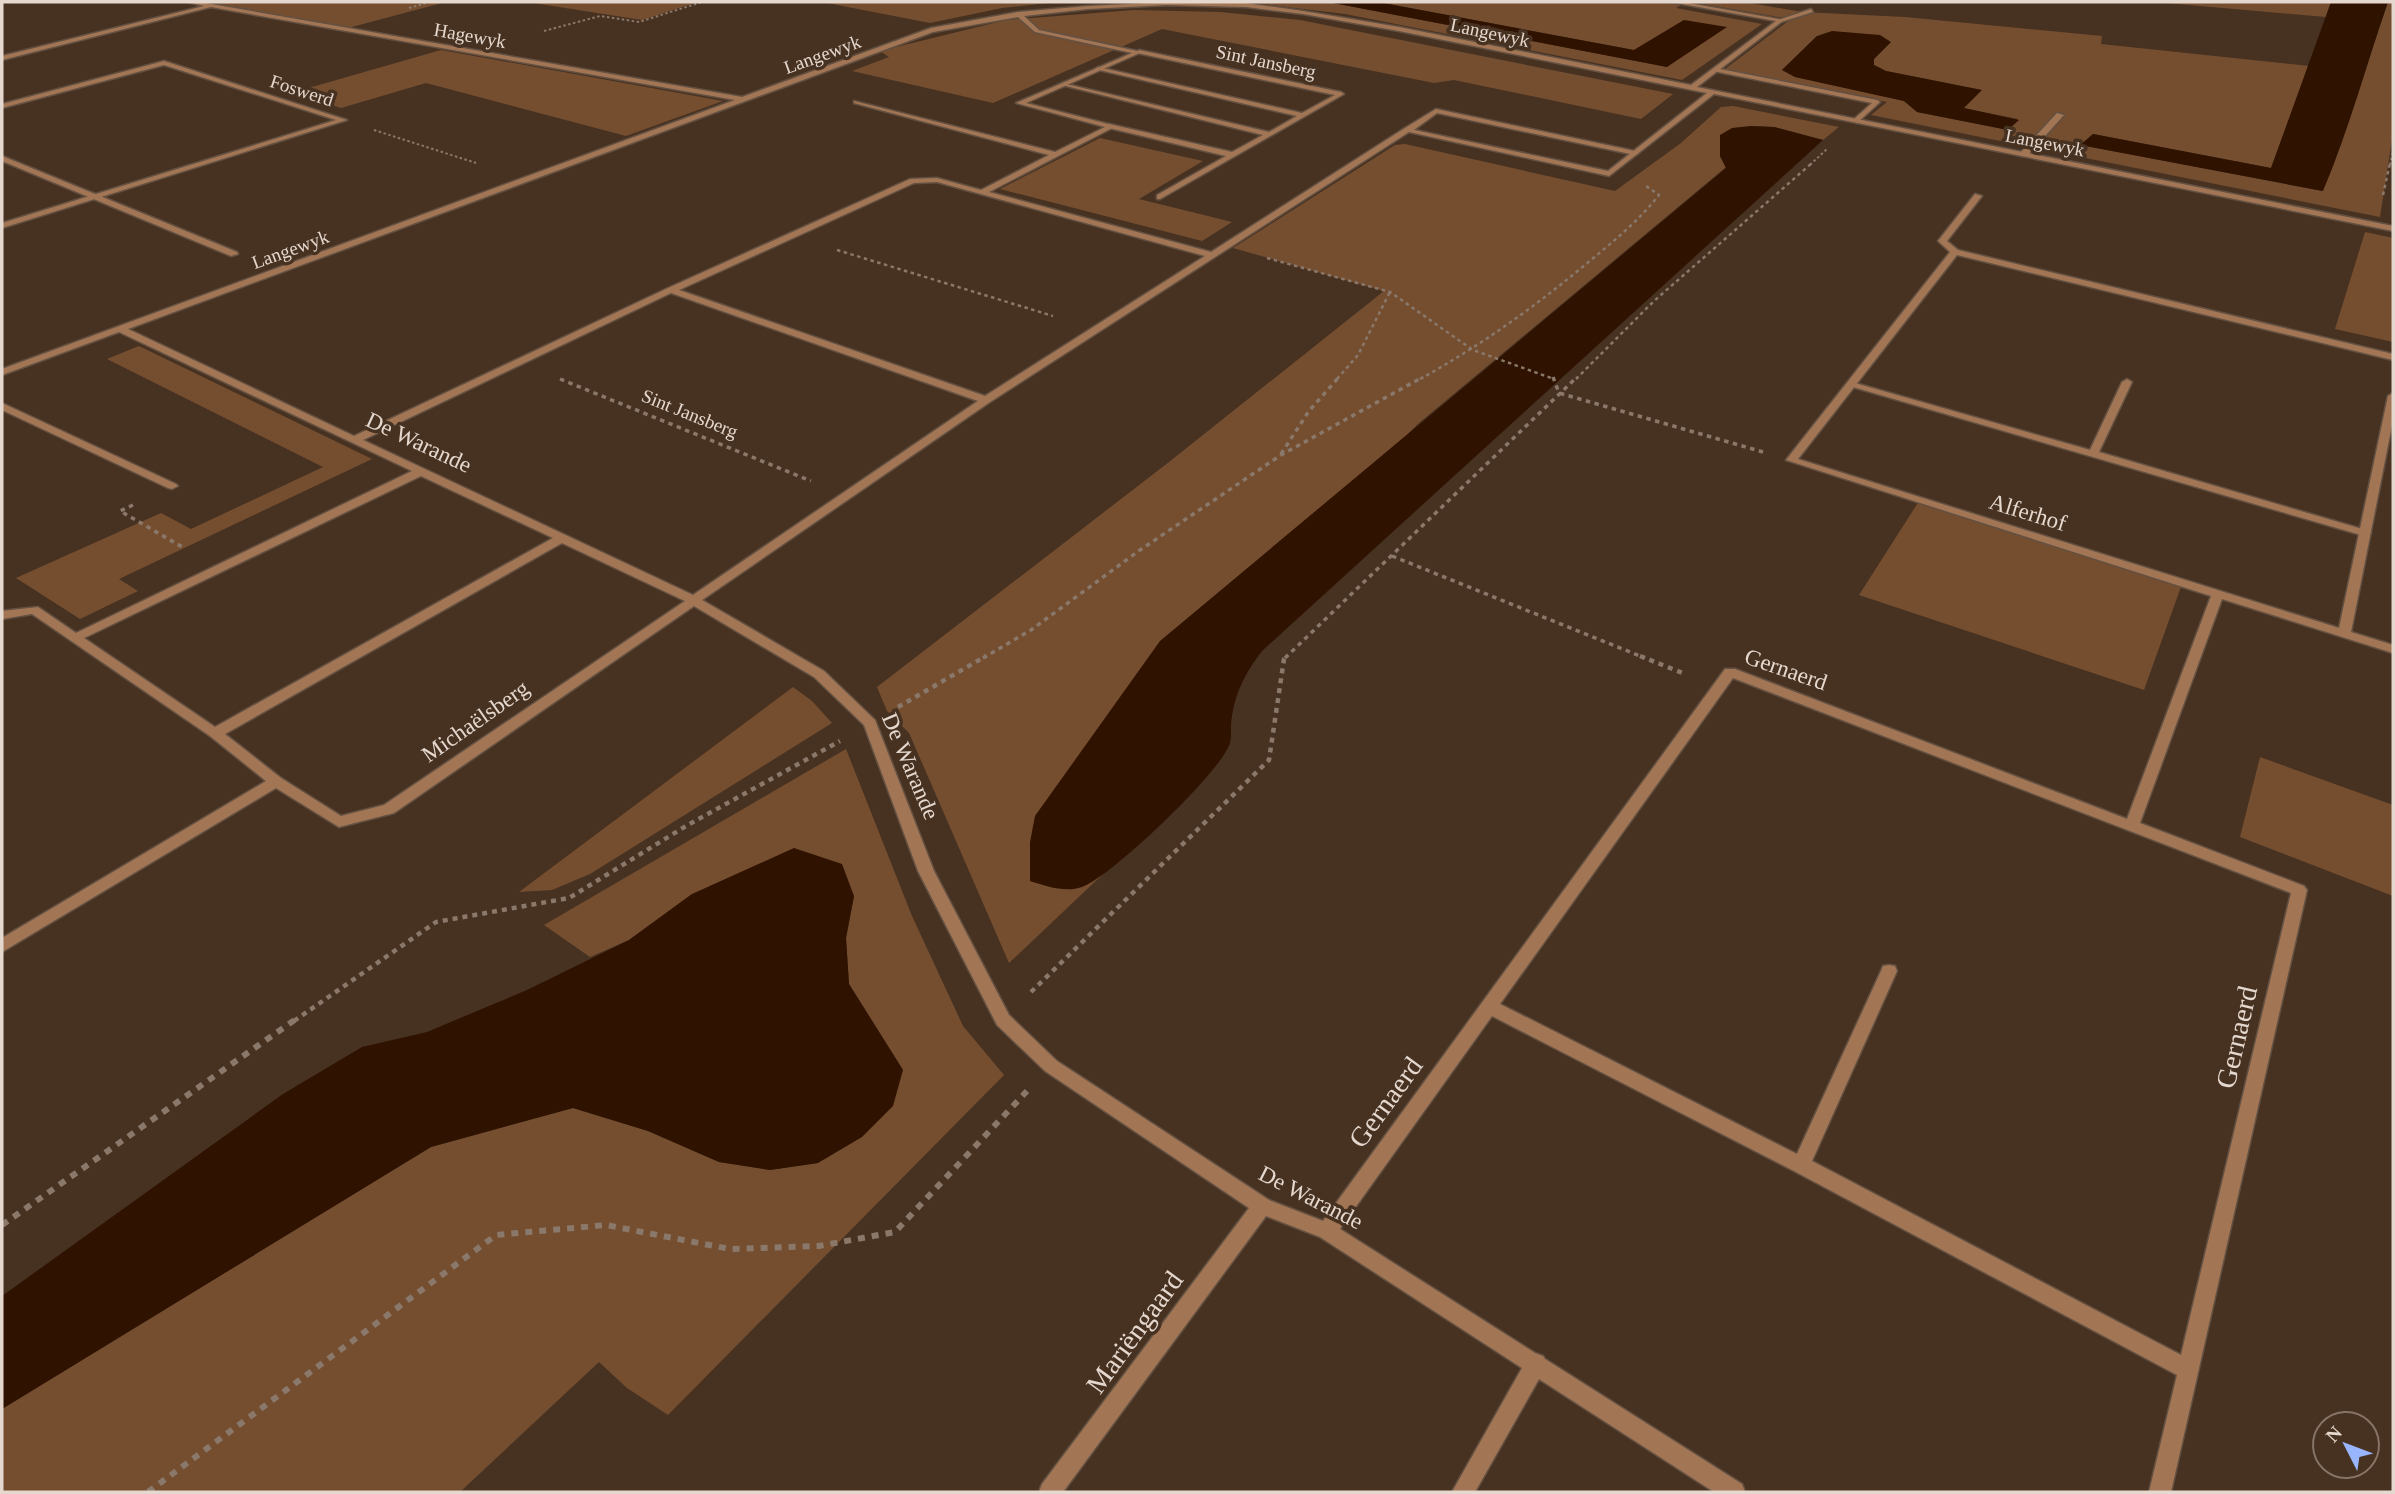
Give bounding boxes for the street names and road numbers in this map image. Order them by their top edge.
street label: Langewyk [1448,14,1532,51]
street label: Hagewyk [432,19,508,52]
street label: Langewyk [781,31,864,78]
street label: Sint Jansberg [1214,41,1318,82]
street label: Foswerd [267,70,337,111]
street label: Langewyk [2004,125,2087,161]
street label: Langewyk [249,226,332,273]
street label: Sint Jansberg [639,385,741,442]
street label: De Warande [362,407,475,478]
street label: Alferhof [1986,489,2070,536]
street label: Gernaerd [1741,644,1831,695]
street label: Michaëlsberg [417,675,534,767]
street label: De Warande [877,709,944,823]
street label: Gernaerd [2210,983,2263,1091]
street label: Gernaerd [1342,1051,1429,1154]
street label: De Warande [1255,1161,1367,1234]
street label: Mariëngaard [1080,1265,1189,1399]

